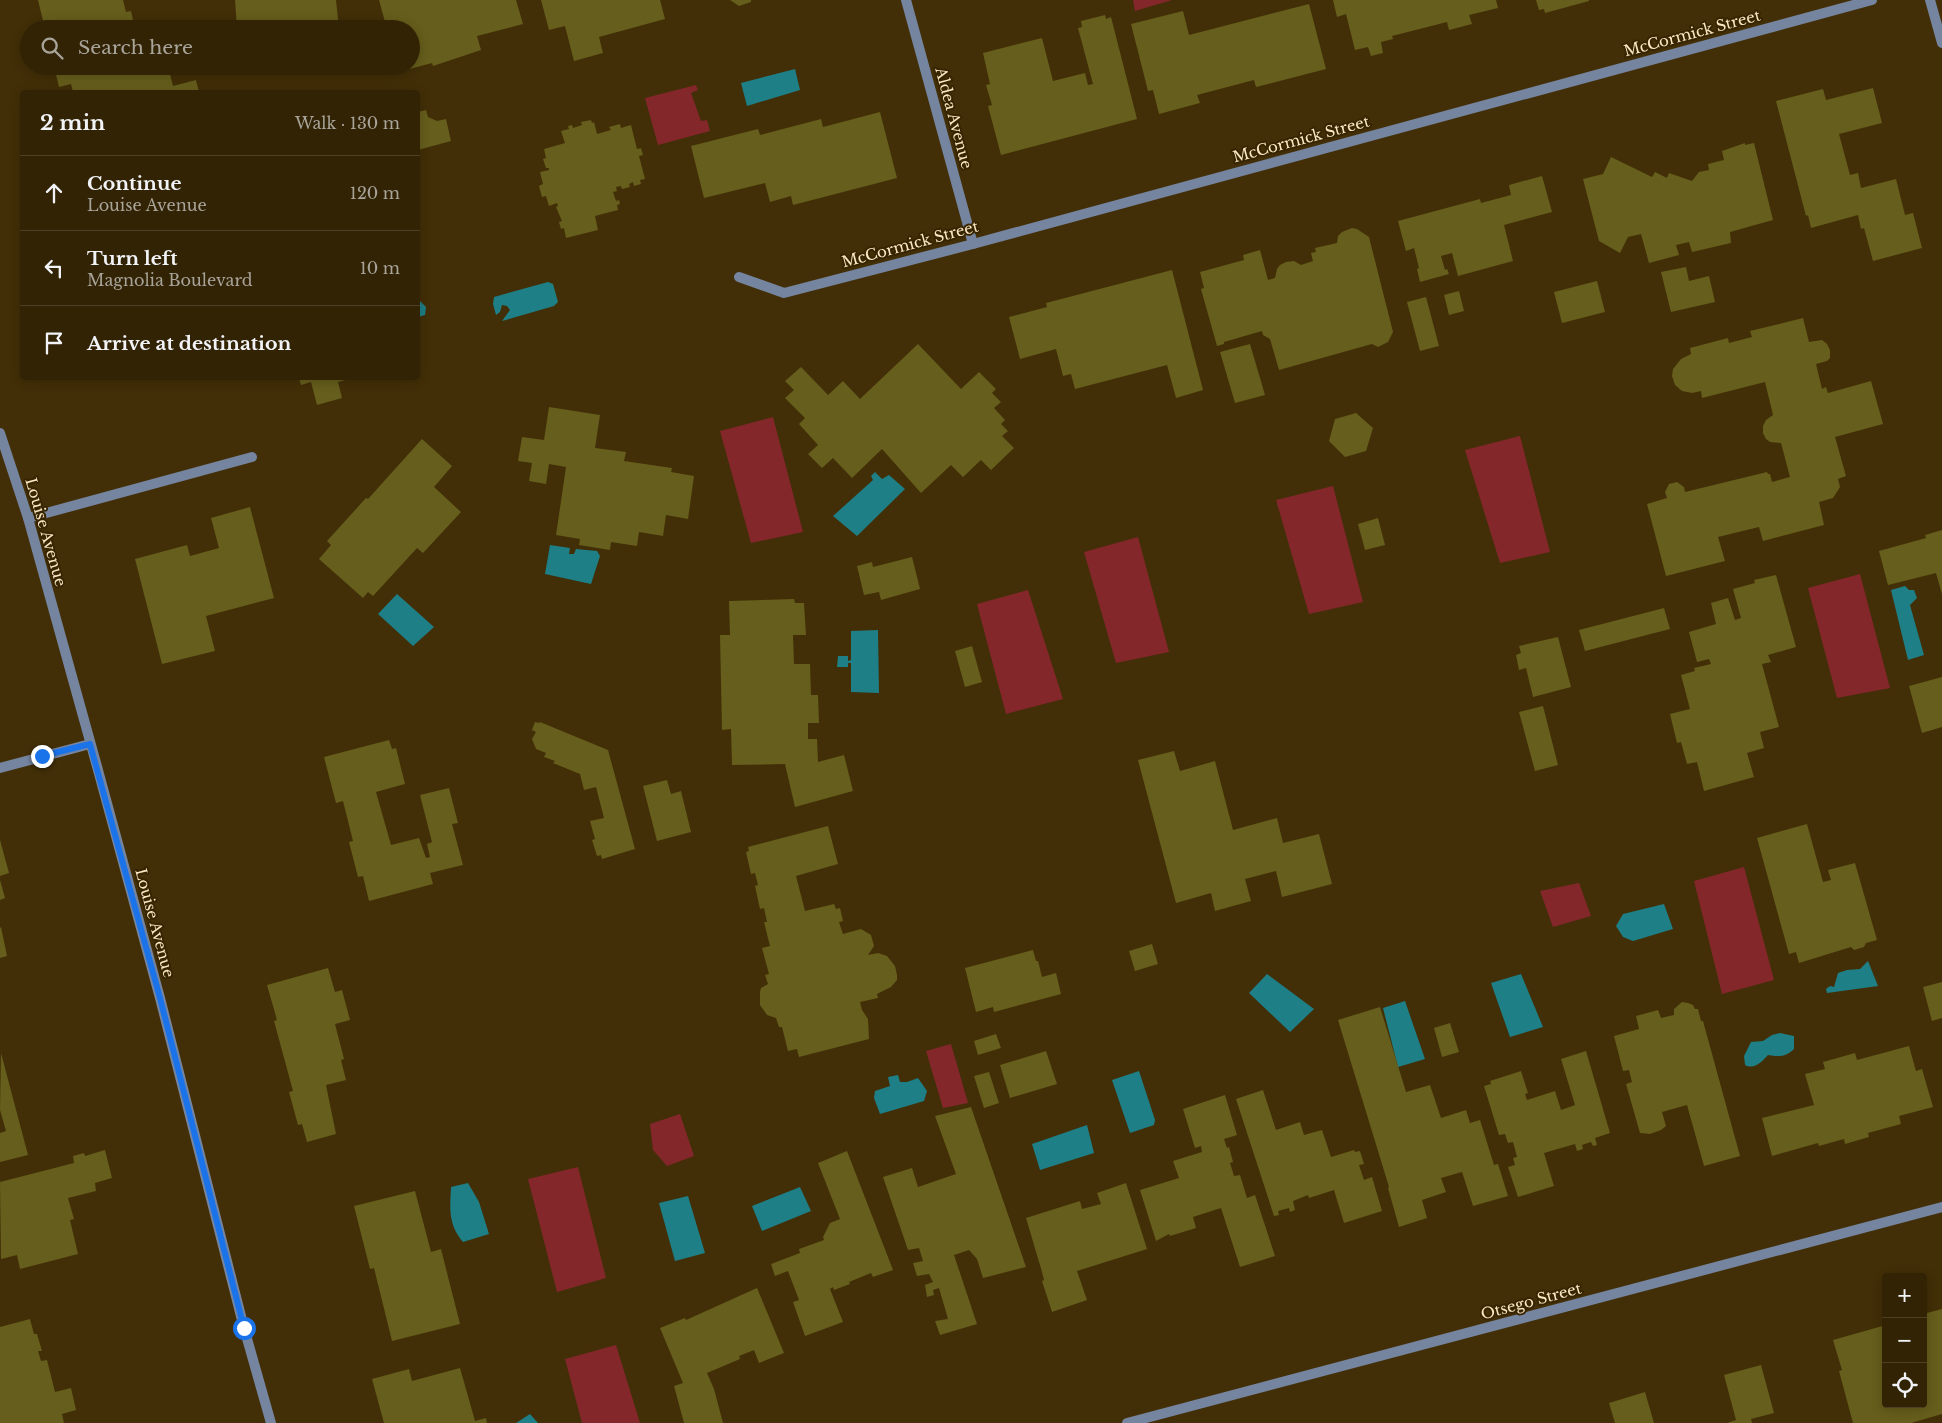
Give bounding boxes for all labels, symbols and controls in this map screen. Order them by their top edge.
street label: McCormick Street [1622,6,1763,60]
search box [20,20,420,75]
icon: search [38,34,66,62]
text: Search here [78,36,193,59]
street label: Aldea Avenue [931,64,977,171]
text: 2 min [40,110,105,136]
street label: McCormick Street [1231,112,1372,166]
text: Walk · 130 m [295,113,400,133]
text: Continue [87,172,182,195]
icon: ahead [40,179,68,207]
text: 120 m [350,183,400,203]
text: Louise Avenue [87,195,207,215]
street label: McCormick Street [840,217,981,271]
text: Turn left [87,247,178,270]
icon: left [40,254,68,282]
text: 10 m [360,258,400,278]
text: Magnolia Boulevard [87,270,253,290]
icon: arrive [40,329,68,357]
text: Arrive at destination [87,332,291,355]
street label: Louise Avenue [21,475,71,589]
route end [31,745,54,768]
street label: Louise Avenue [131,866,179,980]
map controls [1882,1273,1927,1408]
button: + [1882,1273,1927,1318]
street label: Otsego Street [1479,1278,1584,1324]
route start [233,1317,256,1340]
button: − [1882,1318,1927,1363]
button: locate [1882,1363,1927,1408]

